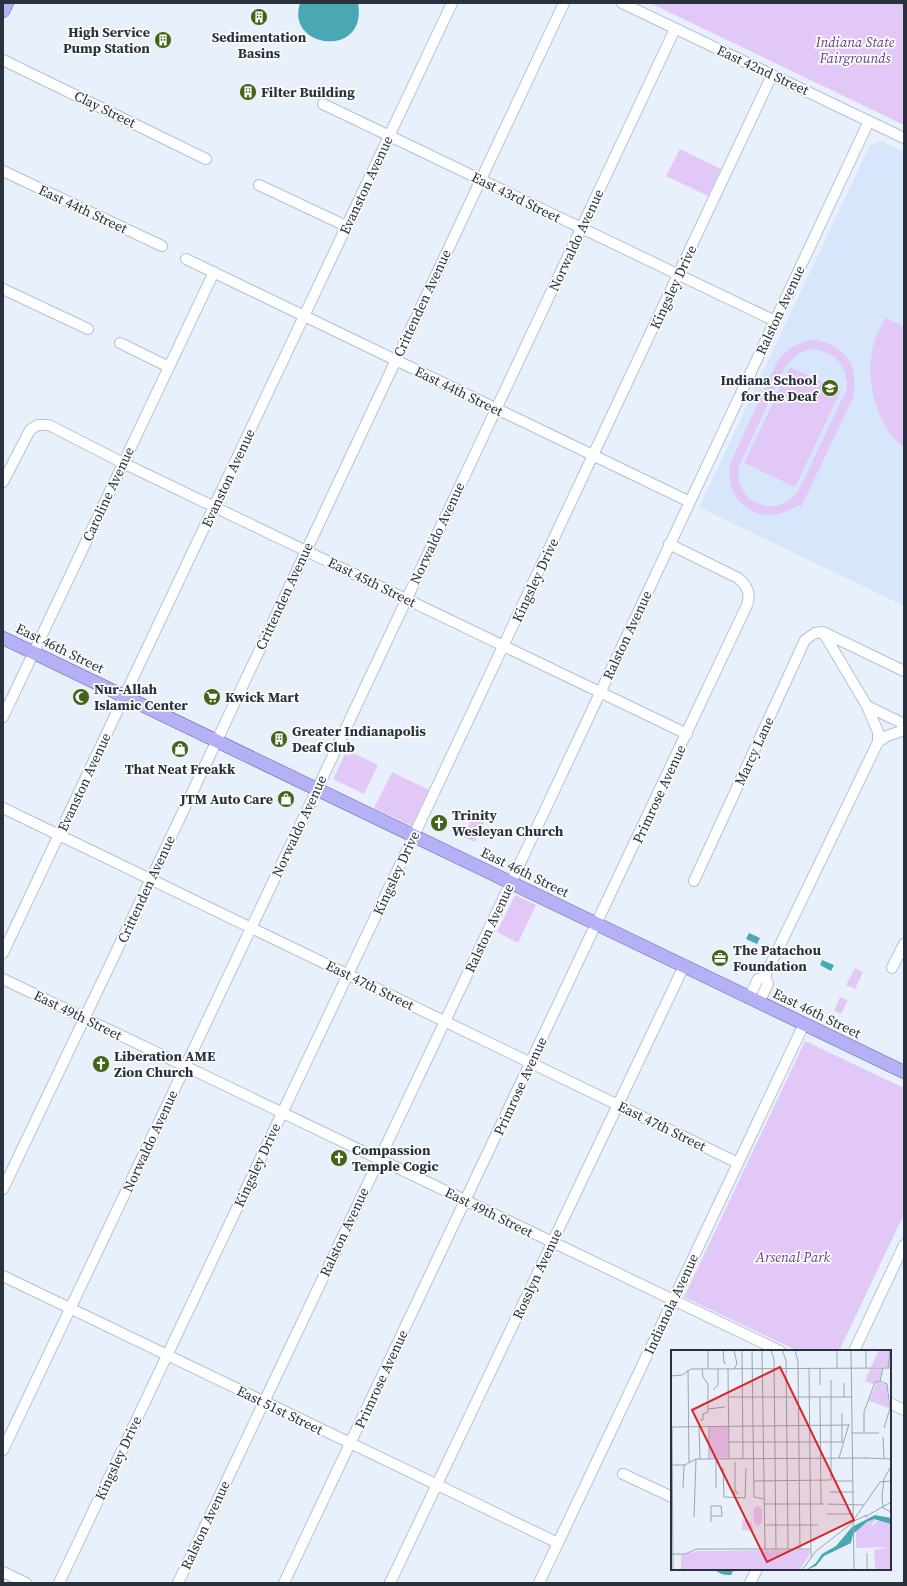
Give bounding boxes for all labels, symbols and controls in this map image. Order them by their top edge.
building icon: Sedimentation Basins [249,7,269,27]
place label: High Service Pump Station [63,22,150,58]
place label: Sedimentation Basins [212,27,307,63]
building icon: High Service Pump Station [153,30,173,50]
park label: Indiana State Fairgrounds [815,32,895,68]
street label: East 42nd Street [714,40,813,100]
building icon: Filter Building [238,82,258,102]
place label: Filter Building [261,82,355,102]
street label: Clay Street [71,85,140,133]
street label: Evanston Avenue [334,132,398,238]
street label: East 43rd Street [468,167,564,227]
street label: East 44th Street [35,180,131,239]
street label: Norwaldo Avenue [544,186,608,294]
street label: Kingsley Drive [645,242,701,332]
street label: Crittenden Avenue [388,246,456,360]
street label: Ralston Avenue [751,262,809,358]
street label: East 44th Street [412,361,507,421]
place label: Indiana School for the Deaf [720,370,819,406]
school or university icon: Indiana School for the Deaf [820,378,840,398]
street label: Evanston Avenue [196,425,260,531]
street label: Caroline Avenue [77,443,139,545]
street label: Norwaldo Avenue [405,479,469,587]
street label: Kingsley Drive [507,535,563,625]
street label: Crittenden Avenue [250,539,318,653]
street label: East 45th Street [325,552,420,612]
street label: Ralston Avenue [598,587,656,683]
street label: East 46th Street [13,618,108,678]
place label: Nur-Allah Islamic Center [94,679,188,715]
mosque icon: Nur-Allah Islamic Center [71,687,91,707]
supermarket icon: Kwick Mart [202,687,222,707]
place label: Kwick Mart [225,687,300,707]
street label: Marcy Lane [729,713,779,789]
place label: Greater Indianapolis Deaf Club [292,721,427,757]
street label: Evanston Avenue [52,729,116,835]
building icon: Greater Indianapolis Deaf Club [269,729,289,749]
shop icon: That Neat Freakk [170,739,190,759]
street label: Primrose Avenue [627,741,691,847]
place label: That Neat Freakk [125,759,236,779]
street label: Norwaldo Avenue [267,772,331,880]
place label: JTM Auto Care [179,789,273,809]
shop icon: JTM Auto Care [276,789,296,809]
place label: Trinity Wesleyan Church [452,805,564,841]
church icon: Trinity Wesleyan Church [429,813,449,833]
street label: Kingsley Drive [368,828,424,918]
street label: Crittenden Avenue [112,832,180,946]
street label: East 46th Street [478,842,573,902]
street label: Ralston Avenue [460,880,518,976]
place label: The Patachou Foundation [733,940,821,976]
office icon: The Patachou Foundation [710,948,730,968]
street label: East 47th Street [323,955,418,1015]
street label: East 46th Street [770,983,865,1043]
street label: East 49th Street [31,985,126,1045]
street label: Primrose Avenue [488,1033,552,1139]
place label: Liberation AME Zion Church [114,1046,215,1082]
church icon: Liberation AME Zion Church [91,1054,111,1074]
street label: Norwaldo Avenue [118,1087,182,1195]
street label: East 47th Street [615,1096,710,1156]
street label: Kingsley Drive [229,1120,285,1210]
place label: Compassion Temple Cogic [352,1140,439,1176]
church icon: Compassion Temple Cogic [329,1148,349,1168]
street label: East 49th Street [442,1182,537,1242]
street label: Ralston Avenue [315,1184,373,1280]
street label: Rosslyn Avenue [507,1226,567,1322]
park label: Arsenal Park [755,1247,831,1267]
street label: Indianola Avenue [639,1250,703,1358]
street label: Primrose Avenue [349,1326,413,1432]
inset map [671,1350,891,1570]
street label: East 51st Street [234,1381,327,1440]
street label: Kingsley Drive [90,1413,146,1503]
street label: Ralston Avenue [176,1477,234,1573]

